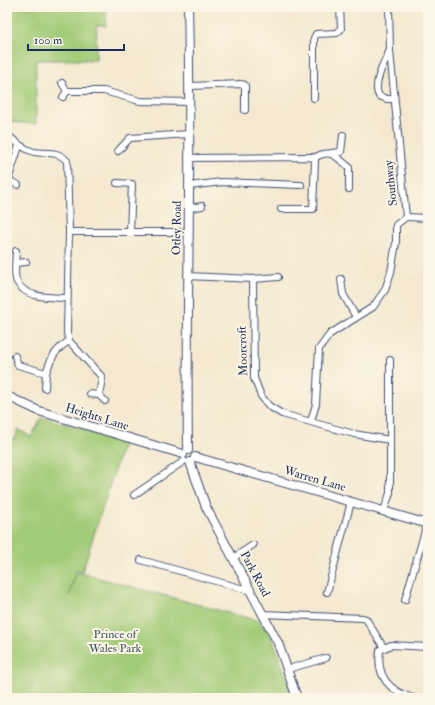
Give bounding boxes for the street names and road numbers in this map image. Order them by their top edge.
street label: Southway [381,159,401,207]
street label: Otley Road [169,200,185,255]
street label: Moorcroft [235,326,251,376]
street label: Heights Lane [64,400,130,434]
street label: Warren Lane [281,463,348,495]
street label: Park Road [237,549,273,599]

